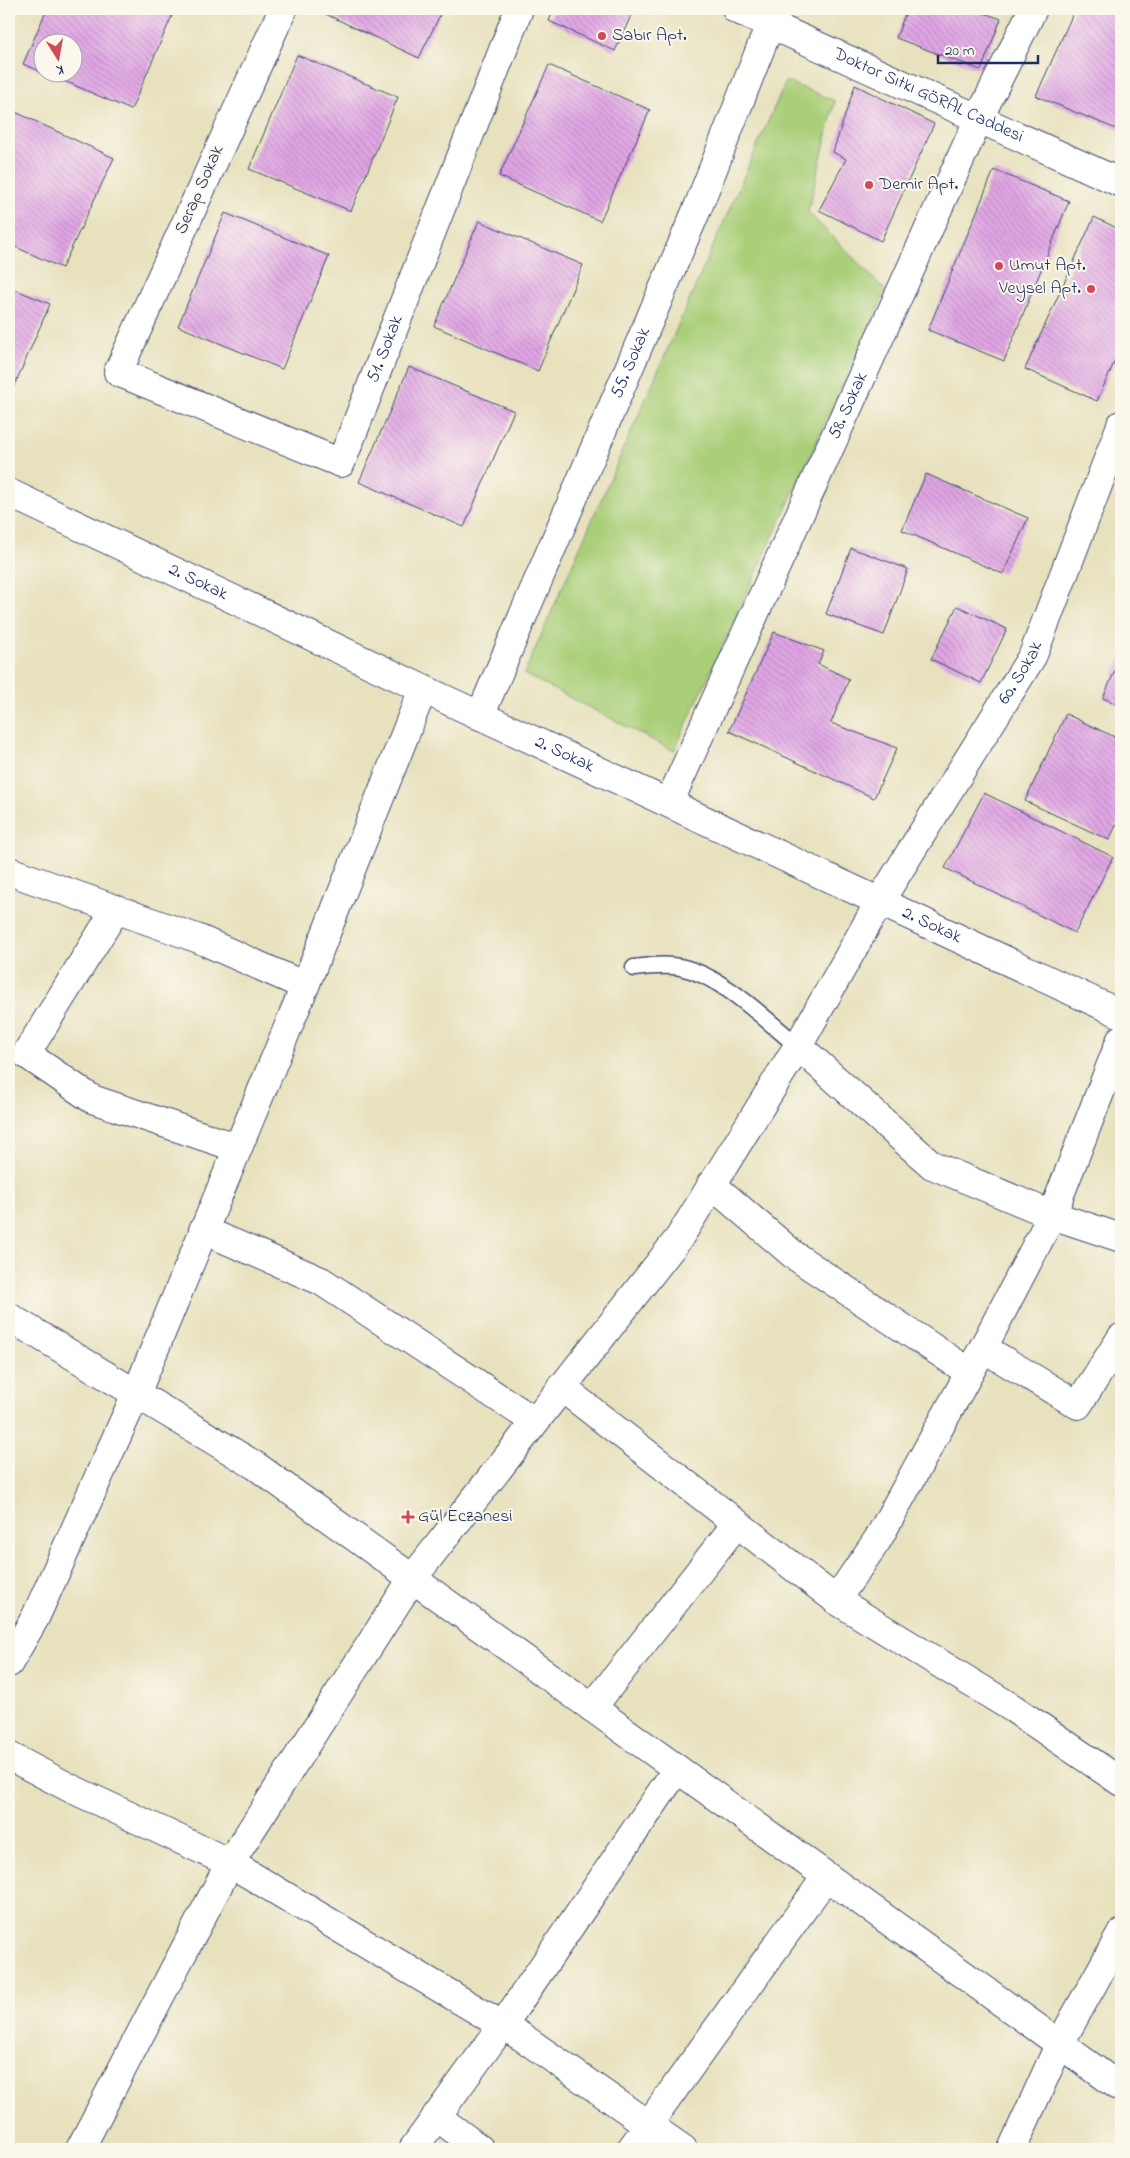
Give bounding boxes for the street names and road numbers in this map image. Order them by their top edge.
street label: Doktor Sıtkı GÖRAL Caddesi [828,41,1028,150]
street label: Serap Sokak [169,141,231,239]
street label: 51. Sokak [361,312,411,386]
street label: 55. Sokak [605,323,658,402]
street label: 58. Sokak [822,368,875,444]
street label: 2. Sokak [164,557,232,608]
street label: 60. Sokak [992,638,1050,710]
street label: 2. Sokak [530,730,599,780]
street label: 2. Sokak [897,901,966,951]

